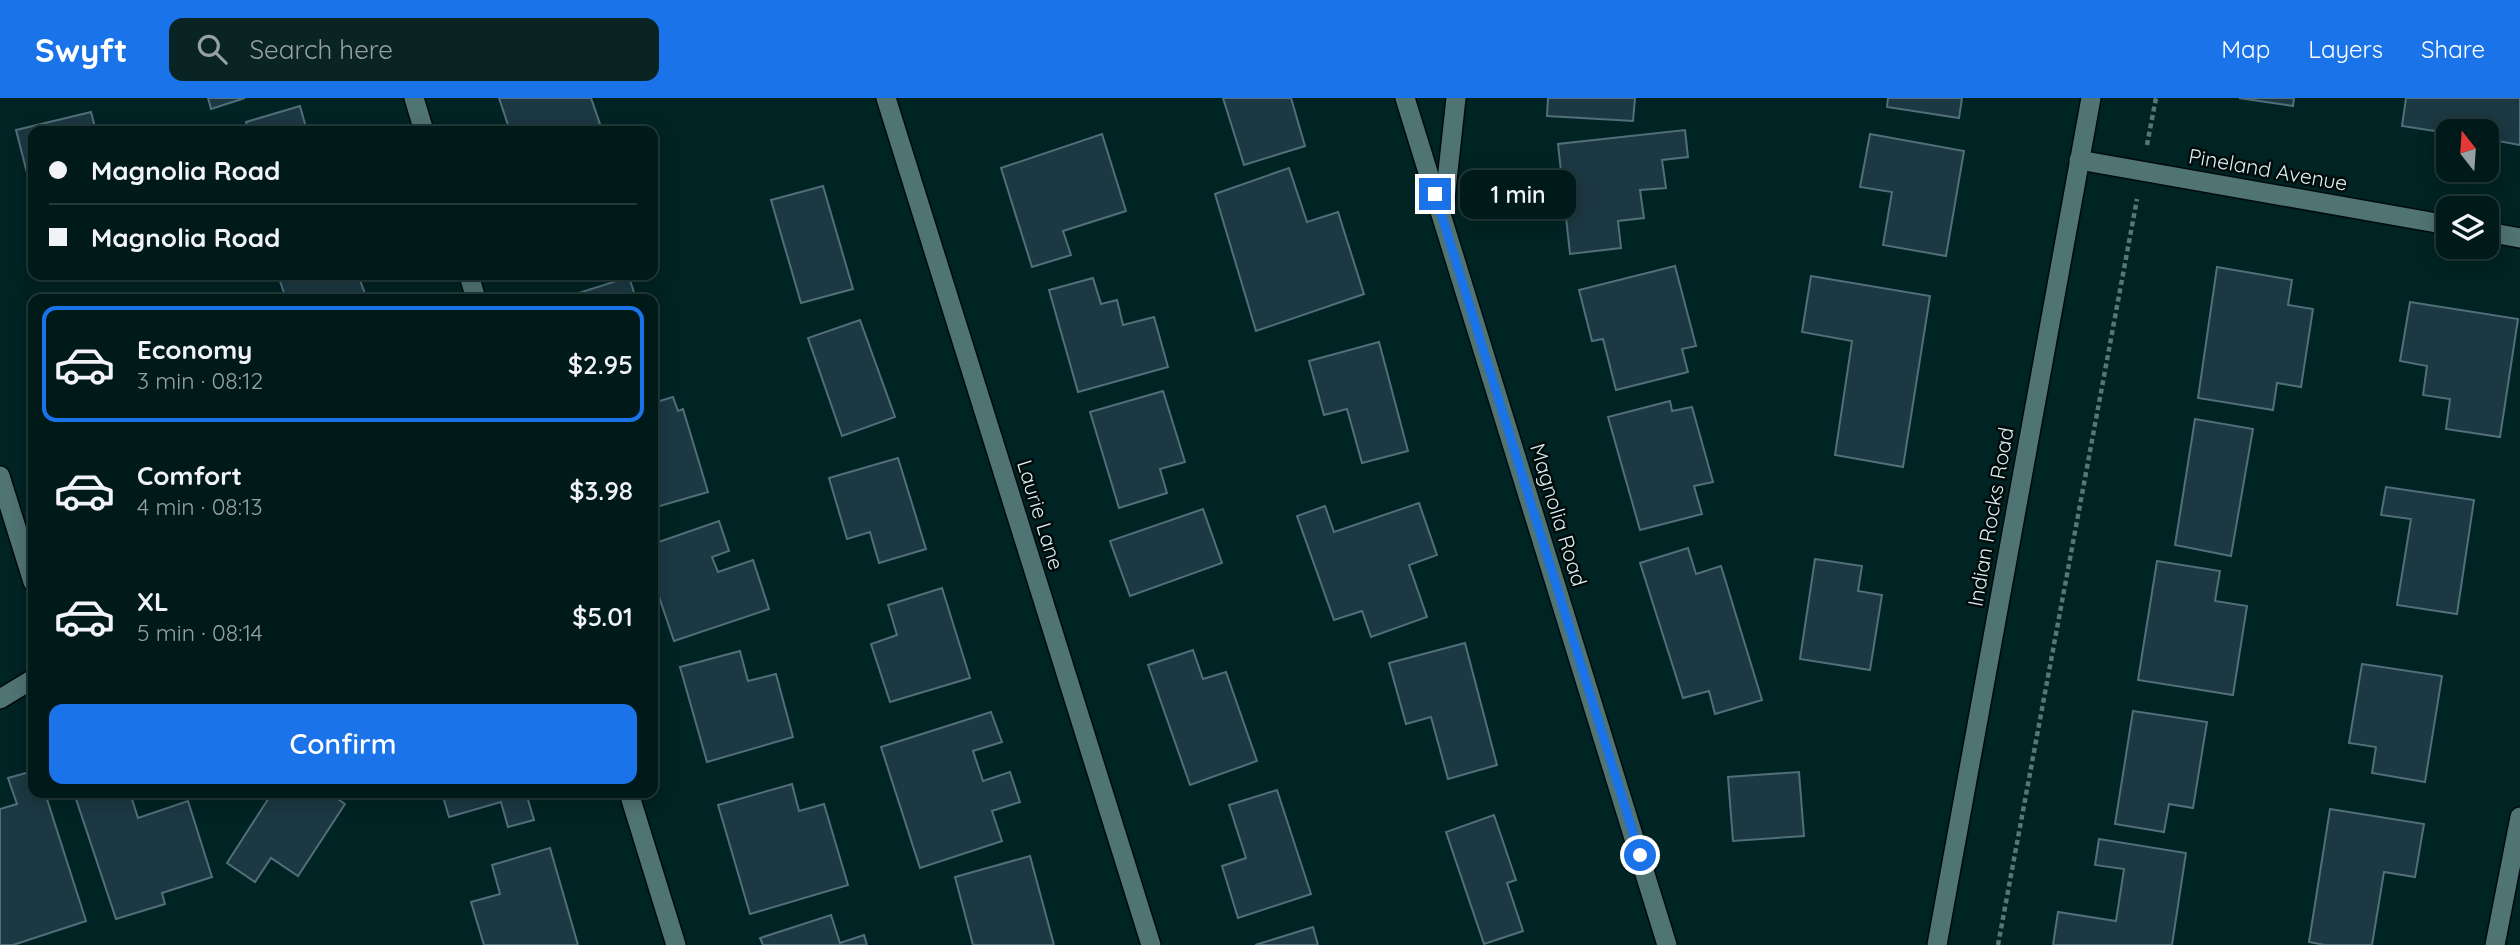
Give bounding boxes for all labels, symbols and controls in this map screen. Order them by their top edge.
search box [169,18,659,81]
text: Swyft [35,29,127,70]
icon: search [193,30,231,68]
text: Search here [249,33,393,66]
text: Map [2221,34,2270,64]
text: Layers [2308,34,2383,64]
text: Share [2421,34,2485,64]
north arrow [2436,119,2499,182]
map controls [2436,119,2499,259]
street label: Pineland Avenue [2187,142,2350,196]
text: Magnolia Road [91,154,280,187]
callout: 1 min [1460,170,1575,218]
route end [1419,178,1451,210]
text: 1 min [1490,180,1546,209]
button: layers [2436,196,2499,259]
text: Magnolia Road [91,221,280,254]
icon: car [53,333,116,396]
text: Economy [137,333,252,366]
text: $2.95 [568,348,633,381]
text: 3 min · 08:12 [137,366,263,395]
street label: Indian Rocks Road [1961,425,2019,608]
street label: Magnolia Road [1525,440,1593,589]
street label: Laurie Lane [1012,457,1070,573]
icon: car [53,459,116,522]
text: Comfort [137,459,242,492]
text: $3.98 [569,474,633,507]
text: 4 min · 08:13 [137,492,263,521]
icon: car [53,585,116,648]
text: XL [137,585,169,618]
text: $5.01 [572,600,633,633]
text: 5 min · 08:14 [137,618,263,647]
button: Confirm [49,704,637,784]
route start [1624,839,1656,871]

